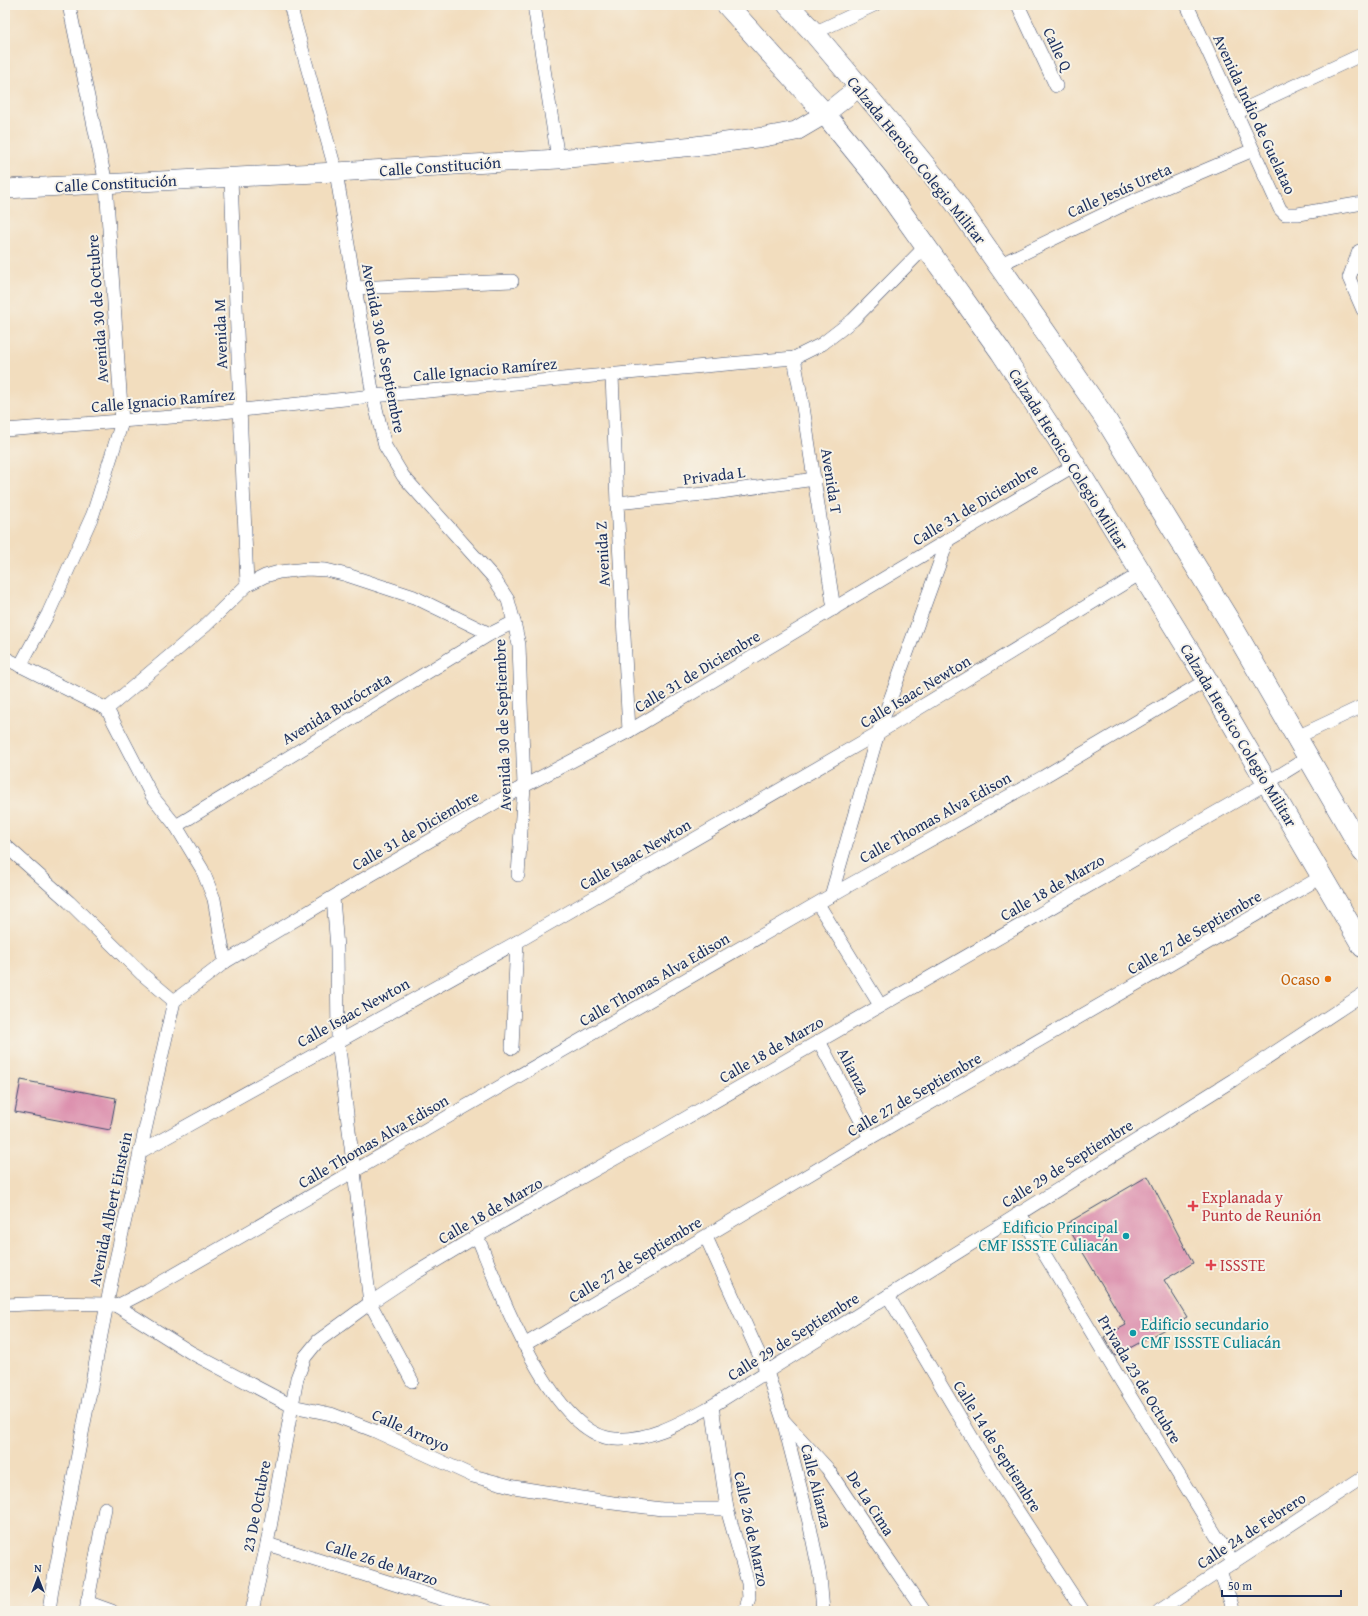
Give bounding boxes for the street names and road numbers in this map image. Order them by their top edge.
street label: Calle Q [1037,23,1079,76]
street label: Avenida Indio de Guelatao [1207,30,1303,198]
street label: Calzada Heroico Colegio Militar [842,71,993,250]
street label: Calle Constitución [378,150,502,182]
street label: Calle Jesús Ureta [1063,156,1175,224]
street label: Calle Constitución [55,168,177,198]
street label: Avenida 30 de Octubre [80,234,114,384]
street label: Avenida 30 de Septiembre [356,261,412,435]
street label: Avenida M [207,298,233,370]
street label: Calle Ignacio Ramírez [412,351,558,387]
street label: Calzada Heroico Colegio Militar [1003,363,1135,555]
street label: Calle Ignacio Ramírez [90,382,236,418]
street label: Avenida T [815,446,849,516]
street label: Calle 31 de Diciembre [907,457,1043,551]
street label: Privada L [682,459,747,491]
street label: Avenida Z [588,521,616,587]
street label: Calle 31 de Diciembre [629,624,765,718]
street label: Avenida 30 de Septiembre [487,638,517,812]
street label: Calzada Heroico Colegio Militar [1175,639,1304,832]
street label: Calle Isaac Newton [855,648,975,734]
street label: Avenida Burócrata [277,666,396,750]
street label: Calle Thomas Alva Edison [855,765,1015,869]
street label: Calle 31 de Diciembre [347,784,483,876]
street label: Calle Isaac Newton [575,812,695,896]
street label: Calle 18 de Marzo [995,847,1109,927]
street label: Calle 27 de Septiembre [1122,884,1266,980]
street label: Calle Thomas Alva Edison [574,926,734,1032]
street label: Calle Isaac Newton [292,971,414,1053]
street label: Calle 18 de Marzo [714,1009,828,1089]
street label: Alianza [832,1043,876,1099]
street label: Calle 27 de Septiembre [842,1046,986,1142]
street label: Calle Thomas Alva Edison [293,1088,453,1194]
street label: Calle 29 de Septiembre [996,1113,1138,1213]
street label: Avenida Albert Einstein [82,1129,138,1288]
street label: Calle 18 de Marzo [433,1170,547,1250]
street label: Calle 27 de Septiembre [564,1210,706,1308]
street label: Calle 29 de Septiembre [722,1286,864,1386]
street label: Privada 23 de Octubre [1092,1310,1188,1448]
street label: Calle 14 de Septiembre [948,1375,1048,1517]
street label: Calle Arroyo [368,1402,454,1458]
street label: Calle Alianza [795,1441,839,1531]
street label: 23 De Octubre [235,1458,277,1554]
street label: De La Cima [841,1466,901,1541]
street label: Calle 26 de Marzo [728,1469,776,1589]
street label: Calle 24 de Febrero [1192,1486,1310,1574]
street label: Calle 26 de Marzo [323,1532,441,1592]

